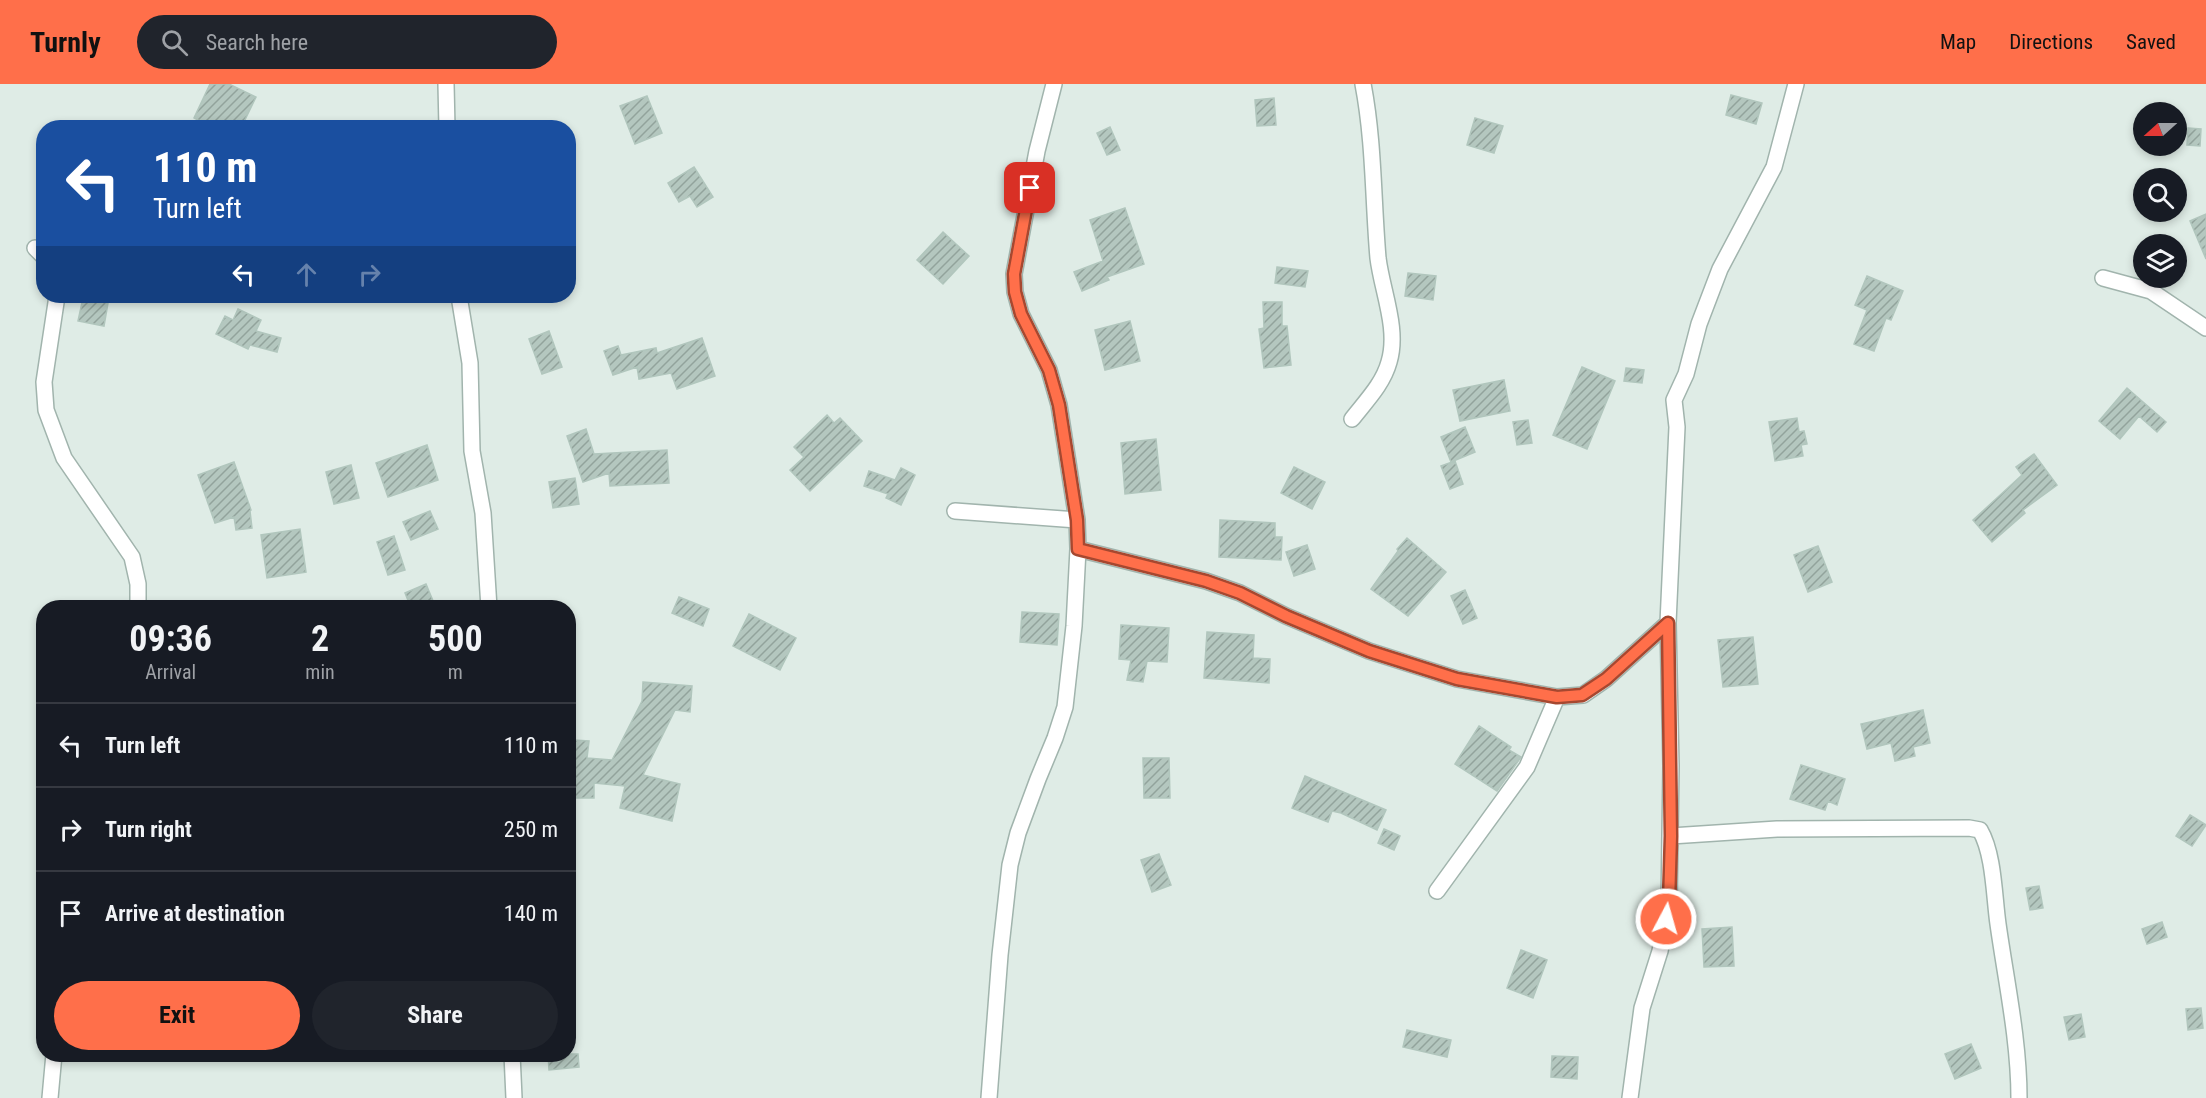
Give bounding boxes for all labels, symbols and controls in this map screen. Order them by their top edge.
search box [137,15,557,69]
text: Turnly [30,26,101,59]
icon: search [158,26,191,59]
text: Search here [206,30,308,55]
text: Map [1940,30,1976,54]
text: Directions [2009,30,2093,54]
text: Saved [2126,30,2176,54]
north arrow [2133,102,2187,156]
map controls [2133,102,2187,288]
text: 110 m [153,143,258,192]
icon: left [54,144,132,222]
pin [1004,162,1055,213]
button: search [2133,168,2187,222]
icon: arrive [1013,171,1046,204]
text: Turn left [153,193,242,225]
button: layers [2133,234,2187,288]
icon: left [227,258,260,291]
icon: ahead [290,258,323,291]
icon: right [353,258,386,291]
text: 09:36 [129,618,212,660]
text: 2 [311,618,329,660]
text: 500 [428,618,483,660]
text: Arrival [145,660,196,684]
text: min [305,660,335,684]
text: m [448,660,463,684]
icon: left [54,729,87,762]
text: Turn left [105,733,180,758]
text: 110 m [504,733,558,758]
icon: right [54,813,87,846]
text: Turn right [105,817,192,842]
text: 250 m [504,817,558,842]
position arrow [1634,887,1698,951]
icon: arrive [54,897,87,930]
text: Arrive at destination [105,901,285,926]
text: 140 m [504,901,558,926]
button: Exit [54,981,300,1050]
button: Share [312,981,558,1050]

